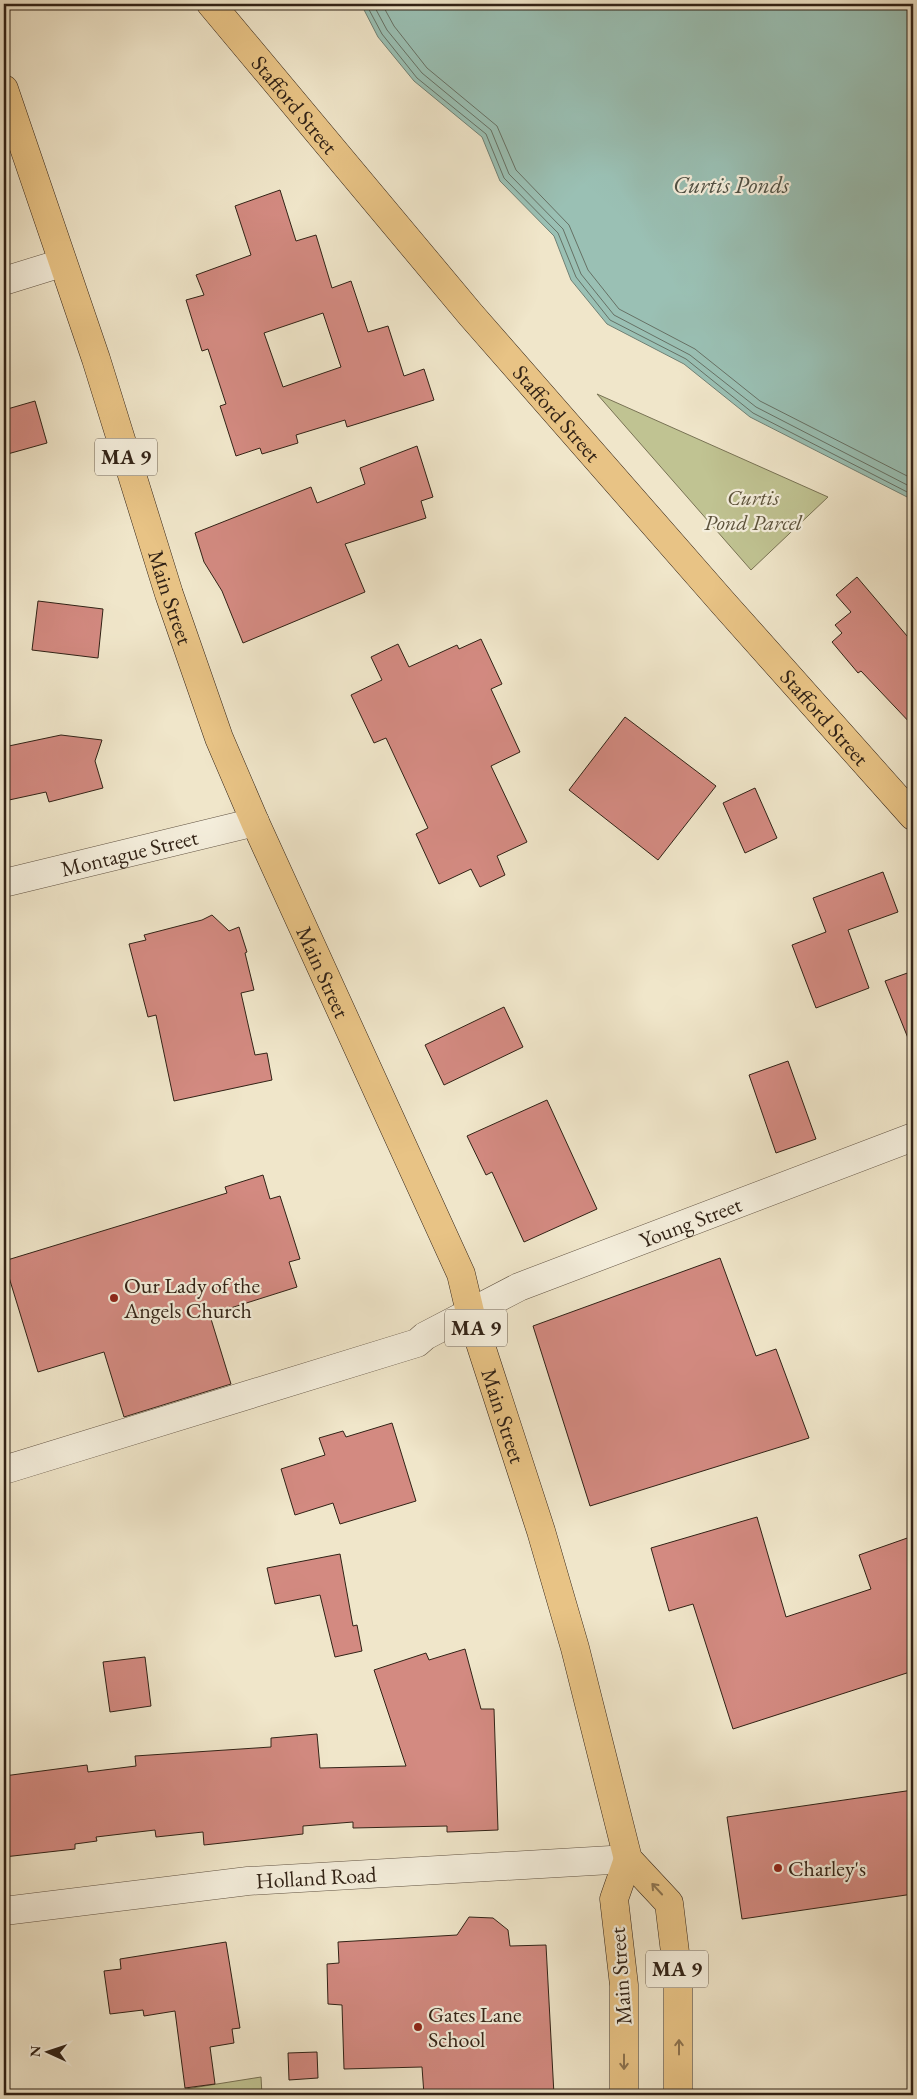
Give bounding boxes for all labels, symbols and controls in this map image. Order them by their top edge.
street label: Stafford Street [245,49,344,160]
water label: Curtis Ponds [673,169,789,200]
street label: Stafford Street [506,359,607,468]
road number: MA 9 [95,438,157,476]
park label: Curtis Pond Parcel [704,483,803,537]
street label: Main Street [141,547,200,649]
street label: Stafford Street [774,663,875,772]
street label: Montague Street [58,822,201,884]
street label: Main Street [289,922,356,1023]
street label: Young Street [635,1190,746,1255]
place label: Our Lady of the Angels Church [123,1271,260,1325]
marker: Our Lady of the Angels Church [108,1292,120,1304]
road number: MA 9 [445,1310,507,1346]
street label: Main Street [474,1365,532,1467]
place label: Charley's [788,1854,866,1883]
street label: Holland Road [255,1860,378,1896]
marker: Charley's [772,1862,784,1874]
one-way arrow [651,1883,663,1896]
street label: Main Street [603,1926,638,2026]
road number: MA 9 [646,1950,708,1988]
place label: Gates Lane School [428,2000,522,2054]
marker: Gates Lane School [412,2021,424,2033]
north arrow [22,2026,72,2076]
one-way arrow [674,2039,684,2055]
text: N [26,2045,44,2057]
one-way arrow [619,2054,629,2070]

